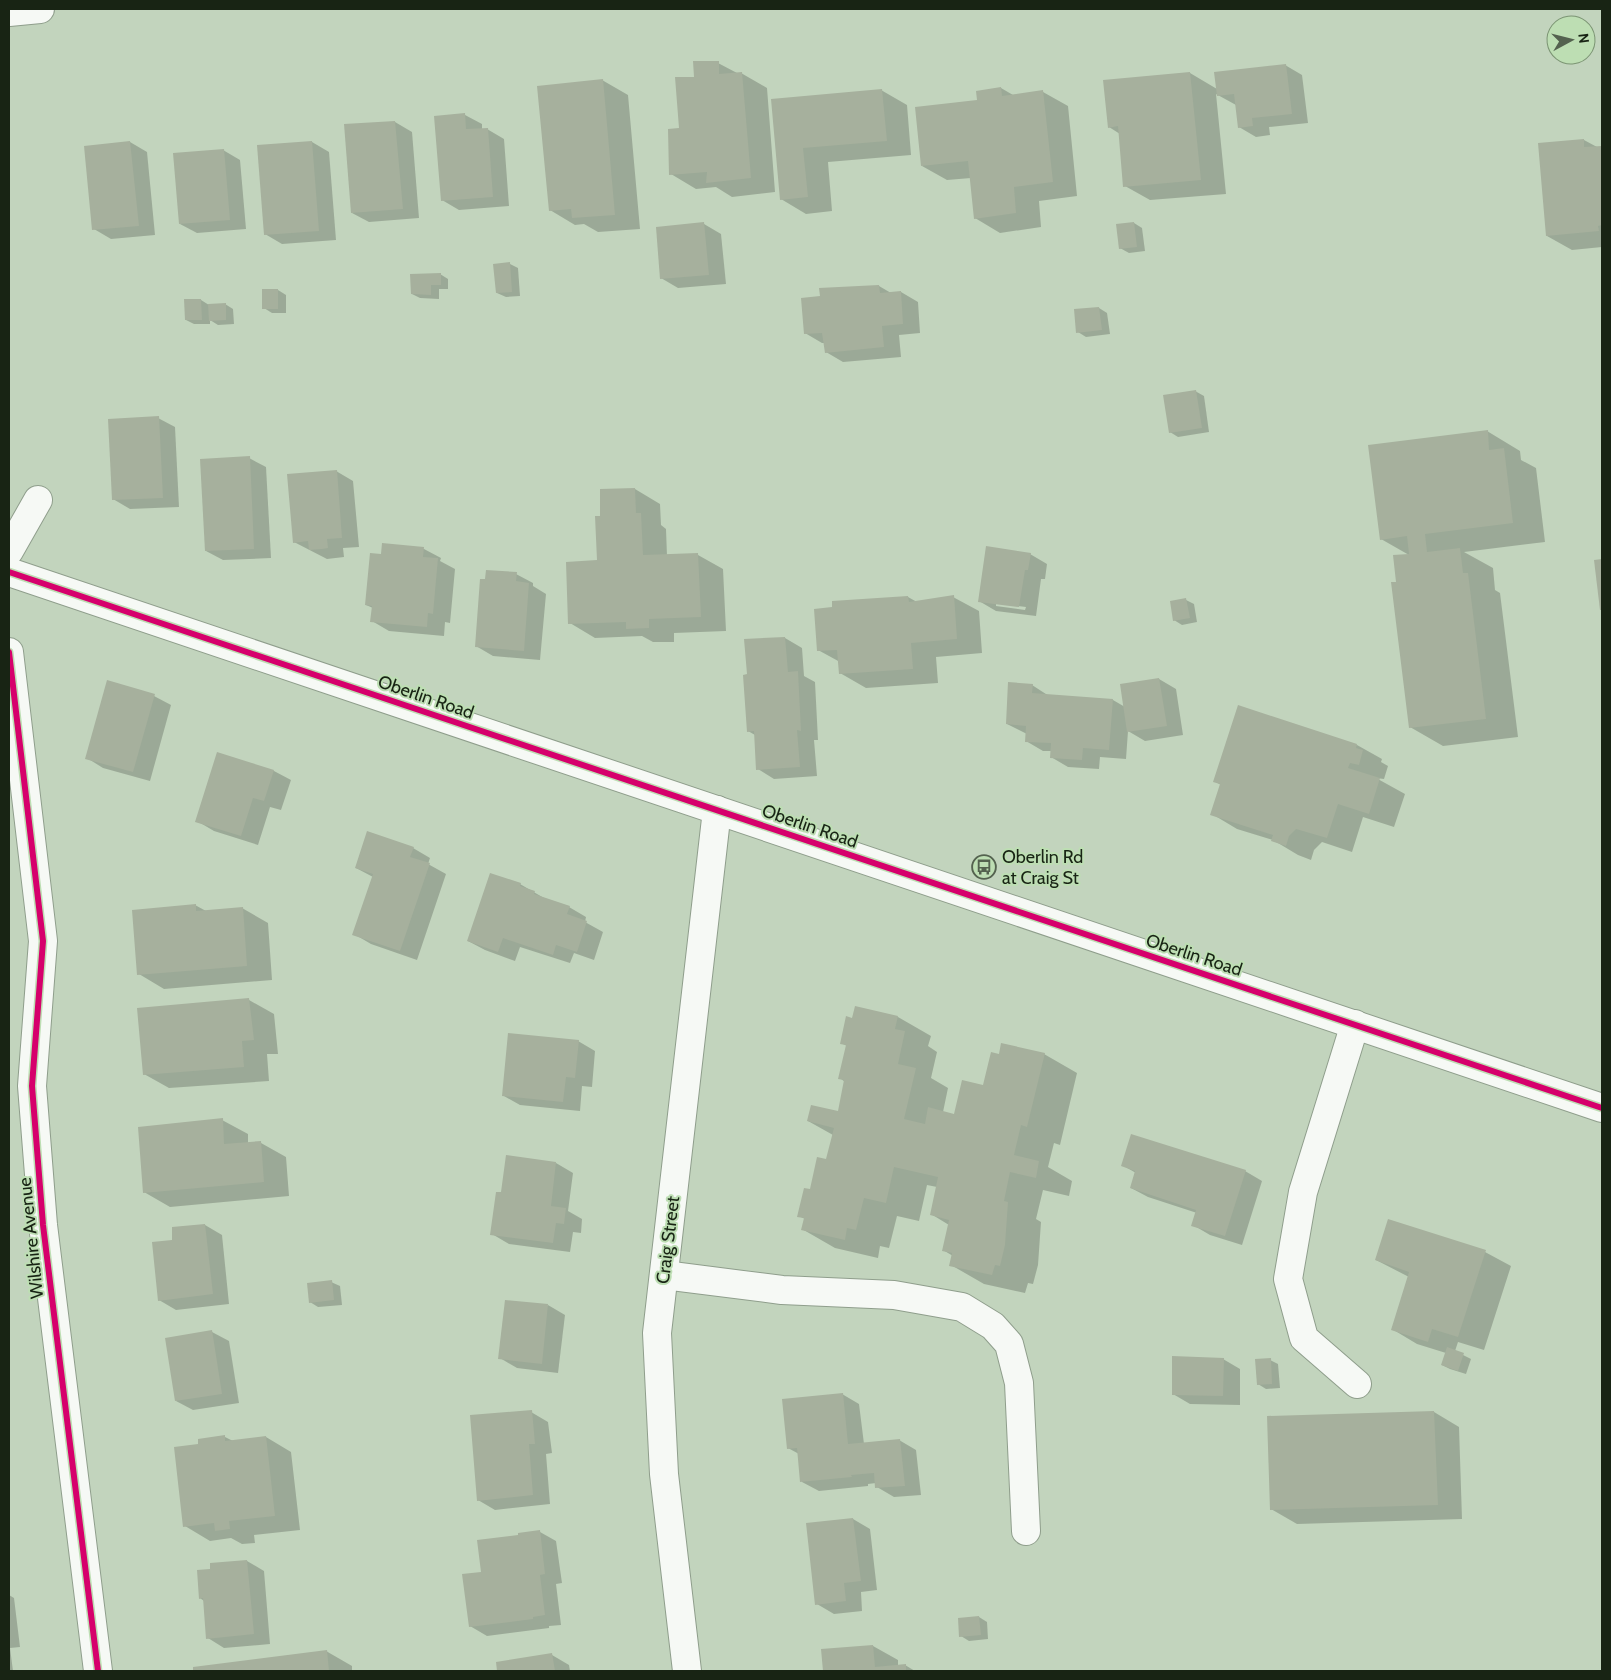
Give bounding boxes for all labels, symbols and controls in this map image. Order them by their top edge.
north arrow [1546,15,1596,65]
text: N [1574,32,1593,44]
street label: Oberlin Road [375,670,477,724]
street label: Oberlin Road [759,799,861,853]
place label: Oberlin Rd at Craig St [1002,846,1083,889]
bus stop icon: Oberlin Rd at Craig St [971,854,997,880]
street label: Oberlin Road [1143,929,1245,981]
street label: Wilshire Avenue [14,1176,48,1300]
street label: Craig Street [652,1195,684,1285]

